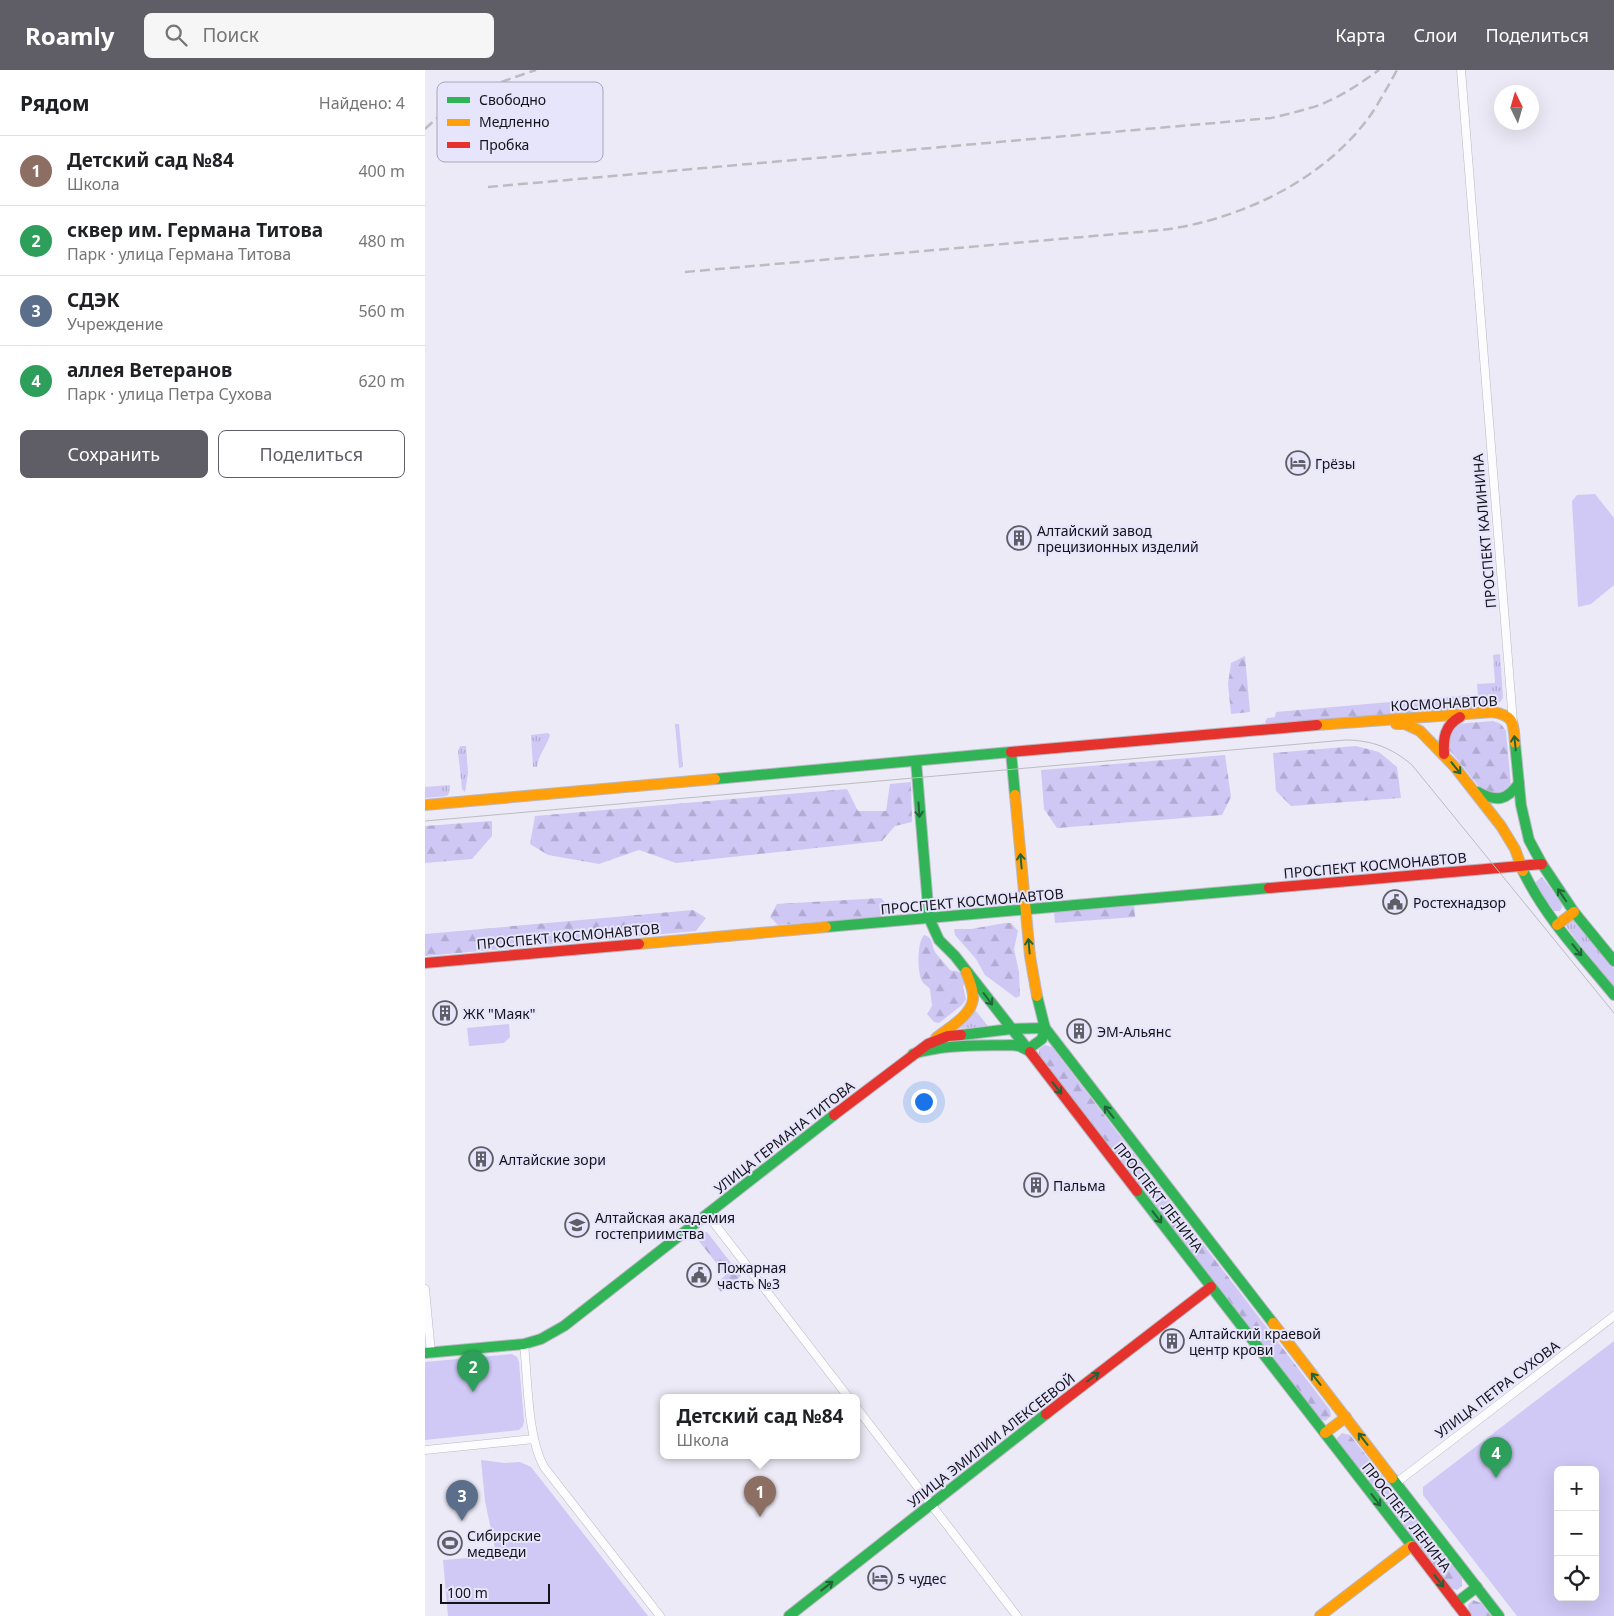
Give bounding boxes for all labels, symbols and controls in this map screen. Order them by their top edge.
search box [144,13,494,58]
text: Roamly [25,19,114,52]
icon: search [162,21,190,49]
text: Поиск [202,22,259,48]
text: Карта [1335,23,1385,47]
text: Слои [1413,23,1457,47]
text: Поделиться [1485,23,1589,47]
legend [437,82,603,162]
north arrow [1494,85,1539,130]
text: Рядом [20,89,90,117]
text: Свободно [479,90,546,109]
text: Найдено: 4 [319,92,405,114]
text: Медленно [479,112,550,131]
text: Пробка [479,135,529,154]
text: Детский сад №84 [67,147,234,173]
text: 1 [31,160,41,182]
text: 400 m [358,160,405,182]
text: Школа [67,173,120,195]
text: сквер им. Германа Титова [67,217,323,243]
text: 2 [31,230,41,252]
text: 480 m [358,230,405,252]
text: Парк · улица Германа Титова [67,243,291,265]
text: СДЭК [67,287,120,313]
text: 3 [31,300,41,322]
text: 560 m [358,300,405,322]
text: Учреждение [67,313,163,335]
text: аллея Ветеранов [67,357,232,383]
text: 4 [31,370,41,392]
text: 620 m [358,370,405,392]
text: Парк · улица Петра Сухова [67,383,272,405]
button: Сохранить [20,430,208,478]
button: Поделиться [218,430,405,478]
hotel icon: Грёзы [1285,450,1311,476]
street label: ПРОСПЕКТ КАЛИНИНА [1468,453,1500,609]
place label: Грёзы [1315,454,1355,473]
place label: Алтайский завод прецизионных изделий [1037,521,1199,556]
building icon: Алтайский завод прецизионных изделий [1006,525,1032,551]
street label: КОСМОНАВТОВ [1390,691,1498,715]
one-way arrow [1511,736,1520,752]
one-way arrow [1450,761,1461,774]
one-way arrow [915,801,924,817]
street label: ПРОСПЕКТ КОСМОНАВТОВ [1283,848,1467,882]
one-way arrow [1016,853,1026,869]
street label: ПРОСПЕКТ КОСМОНАВТОВ [880,884,1064,918]
one-way arrow [1557,888,1567,902]
public building icon: Ростехнадзор [1382,889,1408,915]
place label: Ростехнадзор [1413,893,1506,912]
street label: ПРОСПЕКТ КОСМОНАВТОВ [476,919,660,953]
one-way arrow [1024,938,1034,954]
one-way arrow [1572,943,1583,956]
one-way arrow [983,993,994,1006]
building icon: ЖК "Маяк" [432,1000,458,1026]
place label: ЖК "Маяк" [463,1004,535,1023]
building icon: ЭМ-Альянс [1066,1018,1092,1044]
place label: ЭМ-Альянс [1097,1022,1171,1041]
street label: УЛИЦА ГЕРМАНА ТИТОВА [710,1076,858,1198]
one-way arrow [1052,1081,1063,1094]
your location [911,1089,937,1115]
one-way arrow [1104,1106,1115,1119]
street label: ПРОСПЕКТ ЛЕНИНА [1110,1138,1208,1256]
building icon: Алтайские зори [468,1146,494,1172]
place label: Алтайские зори [499,1150,606,1169]
building icon: Пальма [1023,1172,1049,1198]
place label: Пальма [1053,1176,1105,1195]
place label: Алтайская академия гостеприимства [595,1208,735,1243]
one-way arrow [1152,1210,1162,1224]
school or university icon: Алтайская академия гостеприимства [564,1212,590,1238]
place label: Пожарная часть №3 [717,1258,786,1293]
public building icon: Пожарная часть №3 [686,1262,712,1288]
place label: Алтайский краевой центр крови [1189,1324,1321,1359]
building icon: Алтайский краевой центр крови [1159,1328,1185,1354]
street label: УЛИЦА ПЕТРА СУХОВА [1431,1336,1563,1442]
pin: 2 [457,1351,489,1392]
street label: УЛИЦА ЭМИЛИИ АЛЕКСЕЕВОЙ [903,1369,1079,1511]
one-way arrow [1087,1372,1100,1383]
one-way arrow [1311,1372,1321,1386]
popup [660,1394,860,1459]
text: Детский сад №84 [677,1403,843,1429]
text: Школа [677,1429,729,1451]
one-way arrow [1357,1433,1368,1446]
pin: 4 [1480,1437,1512,1478]
street label: ПРОСПЕКТ ЛЕНИНА [1358,1458,1456,1576]
map controls [1554,1466,1599,1601]
button: + [1554,1466,1599,1511]
pin: 1 [744,1476,776,1517]
pin: 3 [446,1480,478,1521]
one-way arrow [1370,1493,1381,1506]
button: − [1554,1511,1599,1556]
place label: Сибирские медведи [467,1526,541,1561]
sports icon: Сибирские медведи [437,1530,463,1556]
button: locate [1554,1556,1599,1601]
hotel icon: 5 чудес [867,1565,893,1591]
place label: 5 чудес [897,1569,947,1588]
one-way arrow [1433,1574,1444,1587]
scale bar [440,1581,550,1604]
one-way arrow [820,1581,834,1591]
text: 100 m [447,1583,488,1602]

